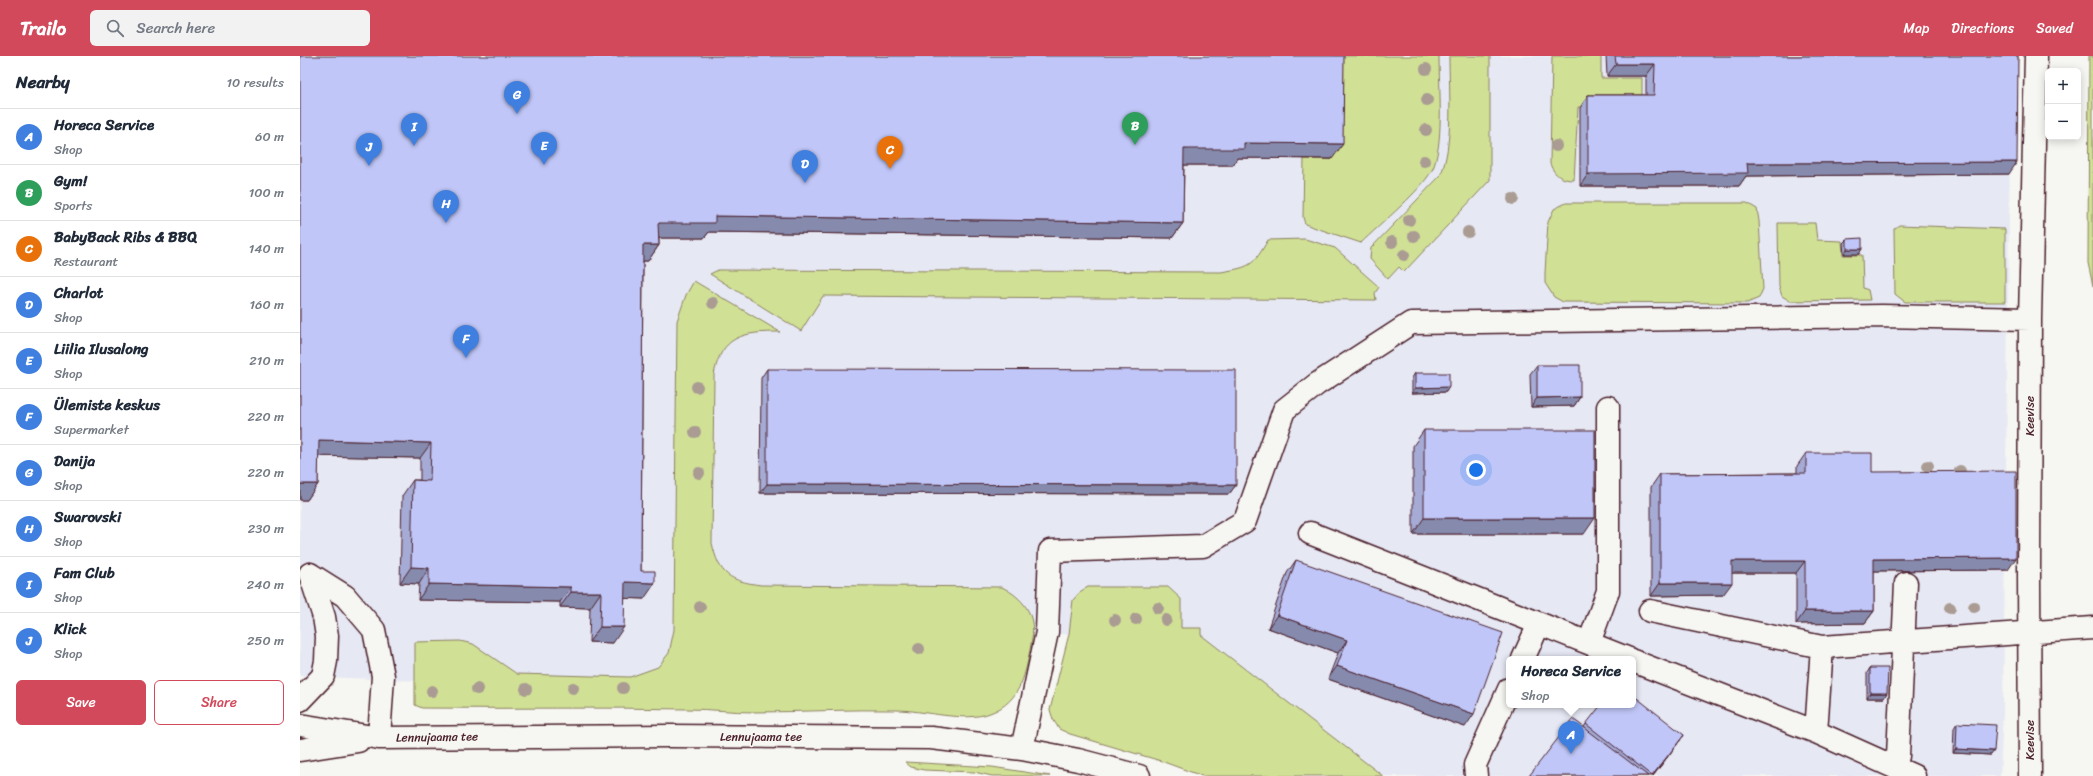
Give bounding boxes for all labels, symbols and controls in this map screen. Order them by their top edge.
search box [90,10,370,46]
text: Trailo [20,12,66,45]
text: Search here [136,15,215,41]
text: Map [1903,16,1929,41]
text: Directions [1951,16,2014,41]
text: Saved [2036,16,2073,41]
icon: search [104,17,126,39]
text: Nearby [16,67,70,97]
map controls [2045,68,2081,140]
button: + [2045,68,2081,104]
text: 10 results [227,71,284,94]
pin: G [504,81,530,114]
button: − [2045,104,2081,140]
text: Horeca Service [54,112,154,138]
pin: B [1122,112,1148,145]
pin: I [401,113,427,146]
text: A [25,125,33,148]
text: 60 m [255,125,284,148]
pin: E [531,132,557,165]
pin: J [356,133,382,166]
pin: C [877,136,903,169]
text: Shop [54,138,82,161]
pin: D [792,150,818,183]
text: Gym! [54,168,87,194]
text: B [25,181,33,204]
text: 100 m [249,181,284,204]
pin: H [433,190,459,223]
text: Sports [54,194,92,217]
text: BabyBack Ribs & BBQ [54,224,197,250]
text: C [25,237,33,260]
text: 140 m [249,237,284,260]
text: Restaurant [54,250,118,273]
text: Charlot [54,280,103,306]
text: D [25,293,33,316]
text: 160 m [249,293,284,316]
text: Shop [54,306,82,329]
pin: F [453,325,479,358]
text: Liilia Ilusalong [54,336,149,362]
text: E [25,349,33,372]
text: 210 m [249,349,284,372]
text: Shop [54,362,82,385]
text: Ülemiste keskus [54,392,160,418]
street label: Keevise [2019,396,2041,436]
text: F [25,405,33,428]
text: 220 m [247,405,284,428]
text: Supermarket [54,418,129,441]
text: Danija [54,448,95,474]
your location [1466,460,1486,480]
text: G [25,461,33,484]
text: 220 m [247,461,284,484]
text: Shop [54,474,82,497]
text: Swarovski [54,504,121,530]
text: H [24,517,34,540]
text: 230 m [248,517,284,540]
text: Shop [54,530,82,553]
text: Fam Club [54,560,115,586]
text: I [26,573,32,596]
text: 240 m [247,573,284,596]
text: Shop [54,586,82,609]
text: Klick [54,616,87,642]
text: J [26,629,32,652]
text: 250 m [247,629,284,652]
text: Shop [54,642,82,665]
popup [1506,656,1636,708]
text: Horeca Service [1521,658,1621,684]
button: Save [16,680,146,725]
button: Share [154,680,284,725]
text: Shop [1521,684,1549,707]
street label: Keevise [2019,720,2041,760]
pin: A [1558,721,1584,754]
street label: Lennujaama tee [396,725,478,749]
street label: Lennujaama tee [720,726,802,748]

